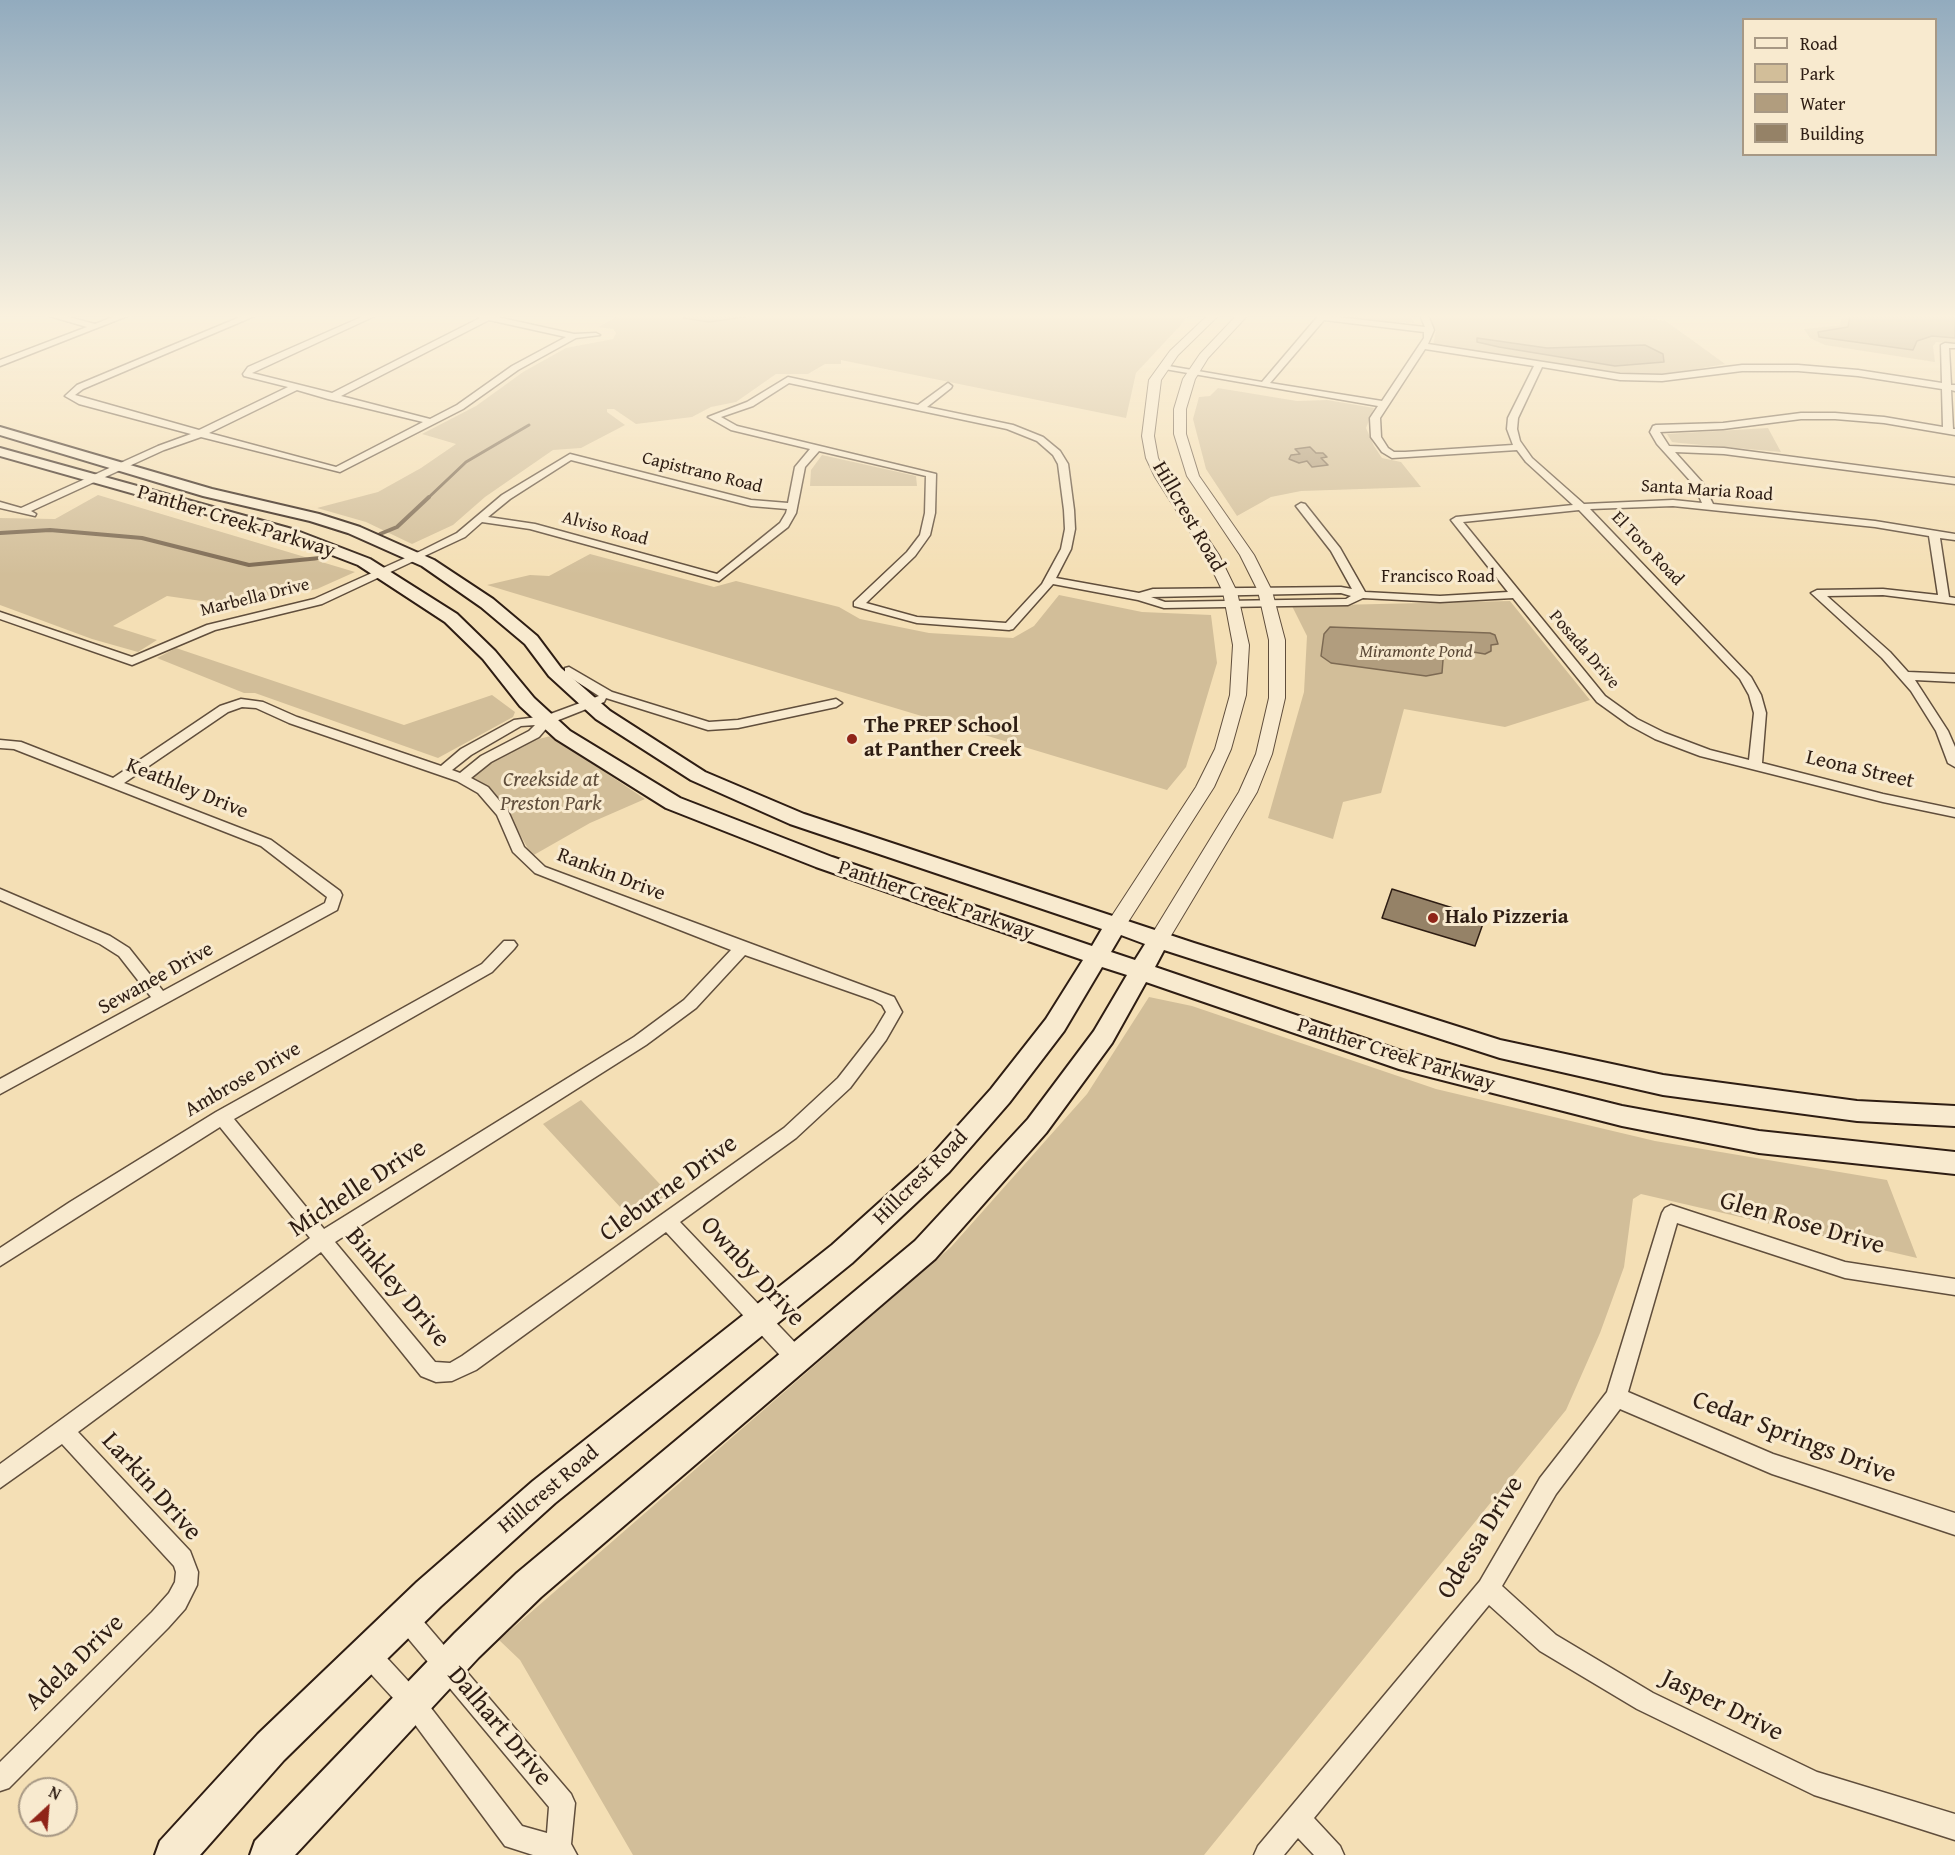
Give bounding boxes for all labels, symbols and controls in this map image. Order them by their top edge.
legend [1742,18,1937,156]
text: Road [1800,30,1838,57]
text: Park [1800,60,1835,87]
text: Water [1800,90,1845,117]
text: Building [1800,120,1864,147]
street label: Capistrano Road [640,448,764,498]
street label: Hillcrest Road [1146,457,1230,577]
street label: Santa Maria Road [1640,476,1774,506]
street label: Panther Creek Parkway [134,480,338,564]
street label: Alviso Road [560,507,650,551]
street label: El Toro Road [1606,507,1688,591]
street label: Francisco Road [1381,566,1495,588]
street label: Marbella Drive [198,574,312,622]
street label: Posada Drive [1544,606,1624,694]
water label: Miramonte Pond [1359,641,1473,663]
place label: The PREP School at Panther Creek [864,714,1021,764]
marker: The PREP School at Panther Creek [845,732,859,746]
street label: Leona Street [1803,745,1917,795]
street label: Keathley Drive [122,753,252,825]
park label: Creekside at Preston Park [500,768,602,818]
street label: Rankin Drive [553,843,669,907]
street label: Panther Creek Parkway [835,856,1037,946]
place label: Halo Pizzeria [1445,905,1569,931]
marker: Halo Pizzeria [1426,911,1440,925]
street label: Sewanee Drive [94,937,218,1021]
street label: Panther Creek Parkway [1294,1013,1498,1097]
street label: Ambrose Drive [181,1037,305,1123]
street label: Hillcrest Road [868,1125,974,1231]
street label: Cleburne Drive [594,1129,744,1249]
street label: Michelle Drive [283,1133,433,1245]
street label: Glen Rose Drive [1716,1186,1888,1262]
street label: Ownby Drive [693,1210,811,1334]
street label: Binkley Drive [338,1222,456,1354]
street label: Cedar Springs Drive [1688,1385,1900,1491]
street label: Larkin Drive [94,1426,208,1548]
street label: Hillcrest Road [494,1441,604,1539]
street label: Odessa Drive [1431,1471,1531,1605]
street label: Adela Drive [19,1608,131,1718]
street label: Dalhart Drive [440,1661,558,1793]
street label: Jasper Drive [1656,1663,1788,1749]
north arrow [18,1777,78,1837]
text: N [45,1779,65,1806]

